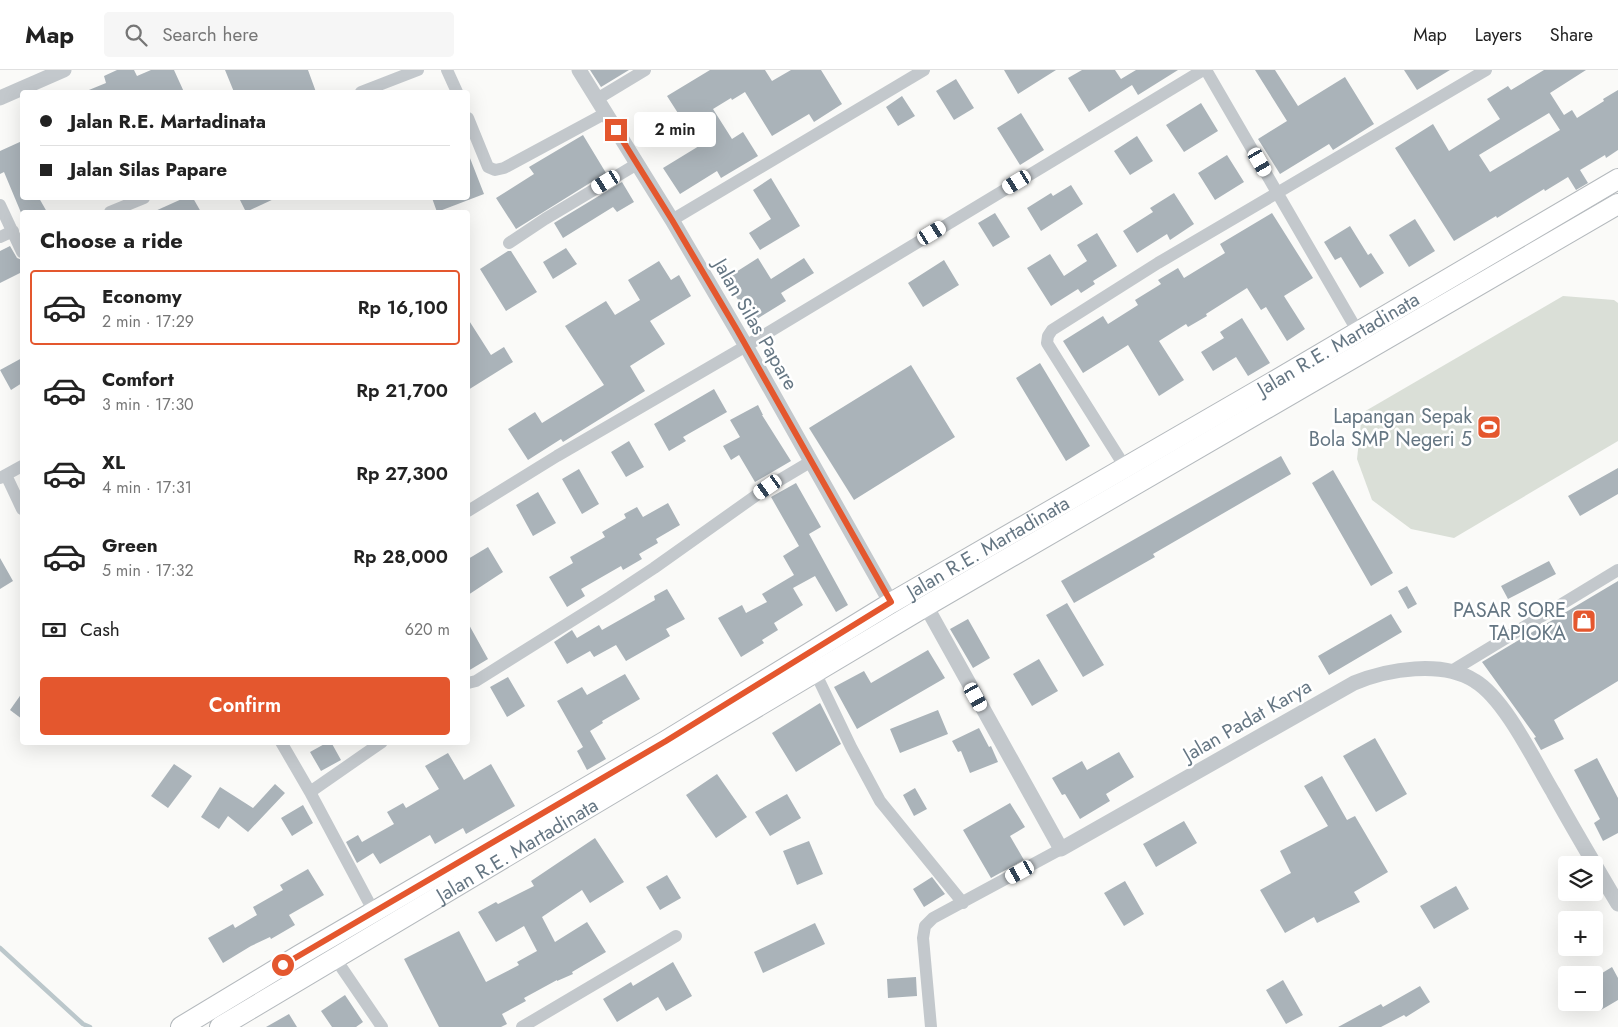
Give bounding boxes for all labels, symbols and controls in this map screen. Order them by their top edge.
search box [104,12,454,57]
text: Map [25,17,74,52]
icon: search [122,21,150,49]
text: Search here [162,21,258,48]
text: Map [1413,22,1447,48]
text: Layers [1475,22,1522,48]
text: Share [1550,22,1593,48]
text: Jalan R.E. Martadinata [70,108,266,135]
callout: 2 min [634,112,716,148]
text: 2 min [654,118,696,141]
route end [605,119,627,141]
car [1246,145,1273,179]
text: Jalan Silas Papare [70,156,227,183]
car [589,168,622,196]
car [1000,168,1033,196]
car [915,219,948,247]
text: Choose a ride [40,224,183,256]
street label: Jalan Silas Papare [705,251,805,395]
text: Economy [102,283,182,310]
icon: car [42,285,87,330]
street label: Jalan R.E. Martadinata [1249,285,1425,405]
text: Rp 16,100 [358,294,448,321]
text: 2 min · 17:29 [102,310,194,333]
text: Comfort [102,366,174,393]
icon: car [42,368,87,413]
text: Rp 21,700 [356,377,448,404]
text: 3 min · 17:30 [102,393,194,416]
place label: Lapangan Sepak Bola SMP Negeri 5 [1309,402,1472,454]
sports icon: Lapangan Sepak Bola SMP Negeri 5 [1476,414,1502,440]
text: XL [102,449,125,476]
icon: car [42,451,87,496]
text: Rp 27,300 [356,460,448,487]
car [751,472,784,502]
text: 4 min · 17:31 [102,476,192,499]
street label: Jalan R.E. Martadinata [899,489,1075,607]
text: Green [102,532,158,559]
icon: car [42,534,87,579]
text: Rp 28,000 [353,543,448,570]
text: 5 min · 17:32 [102,559,194,582]
place label: PASAR SORE TAPIOKA [1453,596,1567,648]
shop icon: PASAR SORE TAPIOKA [1571,608,1597,634]
icon: cash [40,616,68,644]
text: Cash [80,616,120,643]
text: 620 m [405,618,450,641]
street label: Jalan Padat Karya [1175,672,1317,770]
button: Confirm [40,677,450,735]
car [962,680,989,714]
street label: Jalan R.E. Martadinata [429,791,604,911]
map controls [1558,856,1603,1011]
button: layers [1558,856,1603,901]
car [1003,858,1036,886]
button: + [1558,911,1603,956]
route start [272,954,294,976]
button: − [1558,966,1603,1011]

